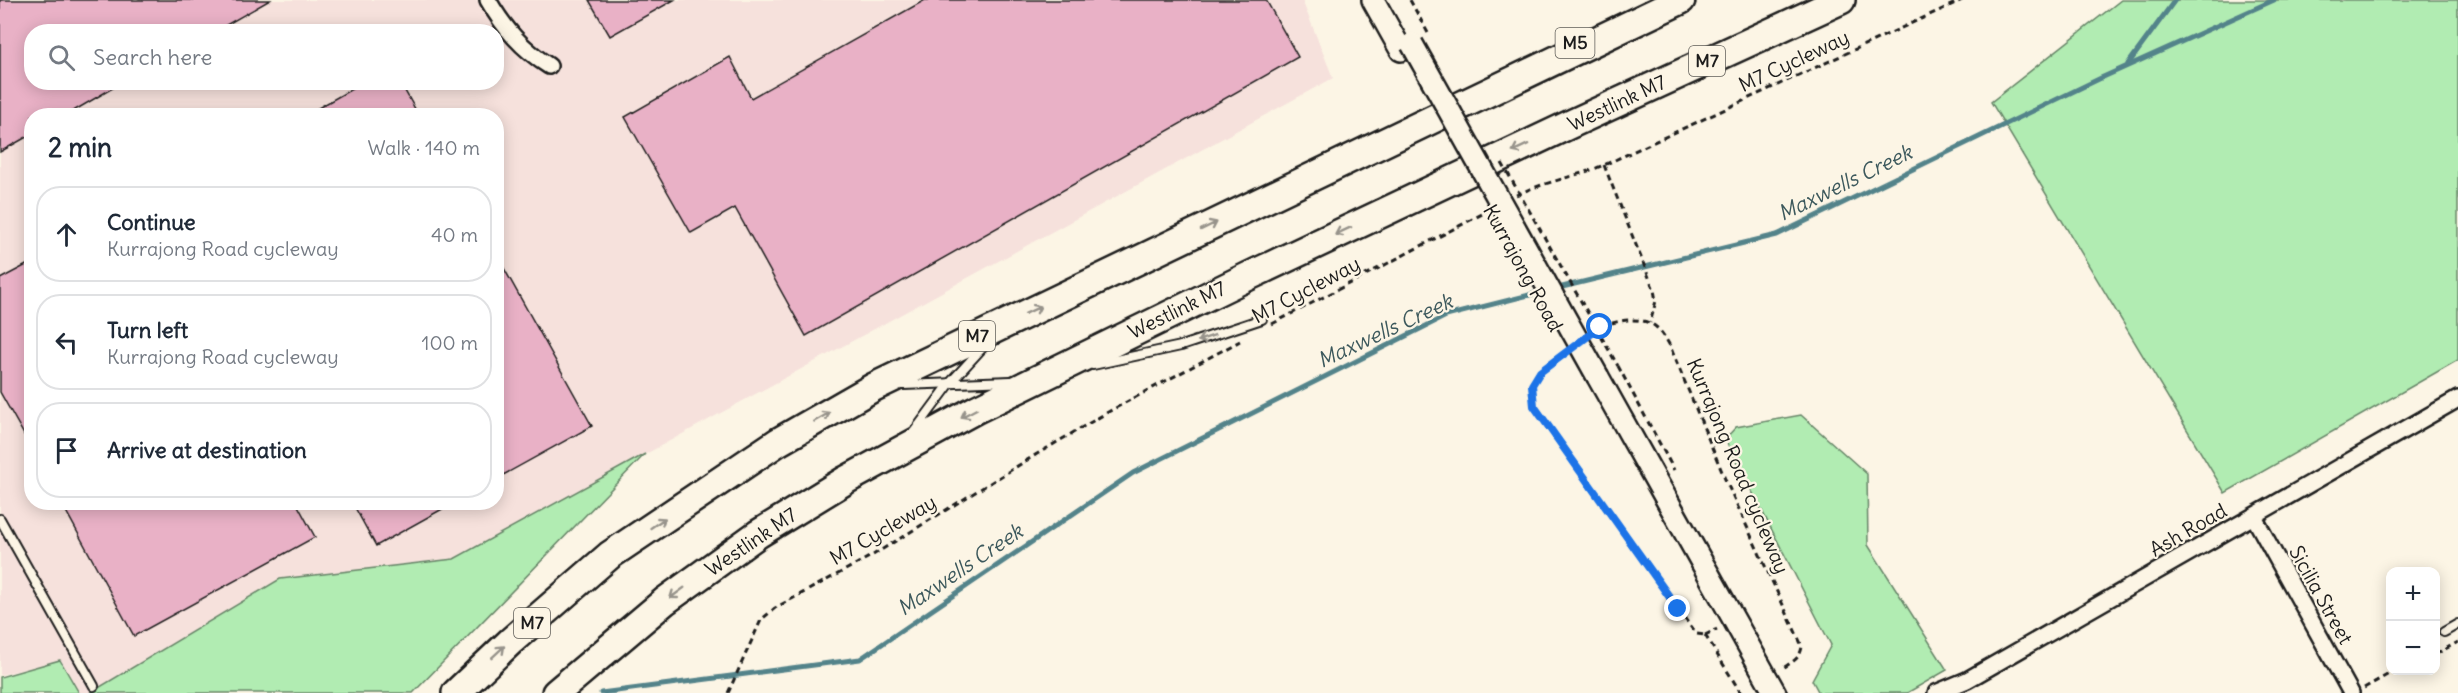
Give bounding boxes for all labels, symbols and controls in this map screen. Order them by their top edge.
search box [24,24,504,90]
street label: M7 Cycleway [1735,24,1853,97]
road number: M5 [1556,28,1594,58]
icon: search [45,41,78,74]
text: Search here [93,43,212,71]
road number: M7 [1689,46,1725,76]
street label: Westlink M7 [1564,69,1670,136]
text: 2 min [48,131,112,164]
text: Walk · 140 m [367,135,480,160]
water label: Maxwells Creek [1773,138,1917,227]
one-way arrow [1511,142,1529,154]
street label: Kurrajong Road [1478,200,1569,336]
text: Continue [107,208,196,236]
icon: ahead [50,218,83,251]
one-way arrow [1200,219,1218,231]
text: 40 m [431,222,478,247]
one-way arrow [1335,225,1353,237]
text: Kurrajong Road cycleway [107,236,339,261]
street label: M7 Cycleway [1247,251,1364,328]
street label: Westlink M7 [1124,275,1230,344]
water label: Maxwells Creek [1313,287,1458,374]
one-way arrow [1024,303,1042,315]
route start [1586,313,1612,339]
text: Turn left [107,316,188,344]
road number: M7 [959,321,995,351]
icon: left [50,326,83,359]
text: 100 m [421,330,478,355]
one-way arrow [1197,333,1216,344]
text: Kurrajong Road cycleway [107,344,339,369]
street label: Kurrajong Road cycleway [1682,354,1795,577]
one-way arrow [960,408,978,419]
one-way arrow [813,411,830,423]
icon: arrive [50,434,83,467]
text: Arrive at destination [107,436,307,464]
street label: M7 Cycleway [825,489,940,570]
street label: Ash Road [2145,497,2231,562]
street label: Westlink M7 [700,502,802,581]
one-way arrow [649,516,666,528]
water label: Maxwells Creek [892,517,1029,622]
street label: Sicilia Street [2284,541,2359,649]
map controls [2386,567,2440,675]
button: + [2386,567,2440,621]
one-way arrow [669,587,685,599]
route end [1664,595,1690,621]
road number: M7 [514,608,550,638]
button: − [2386,621,2440,675]
one-way arrow [491,645,506,660]

